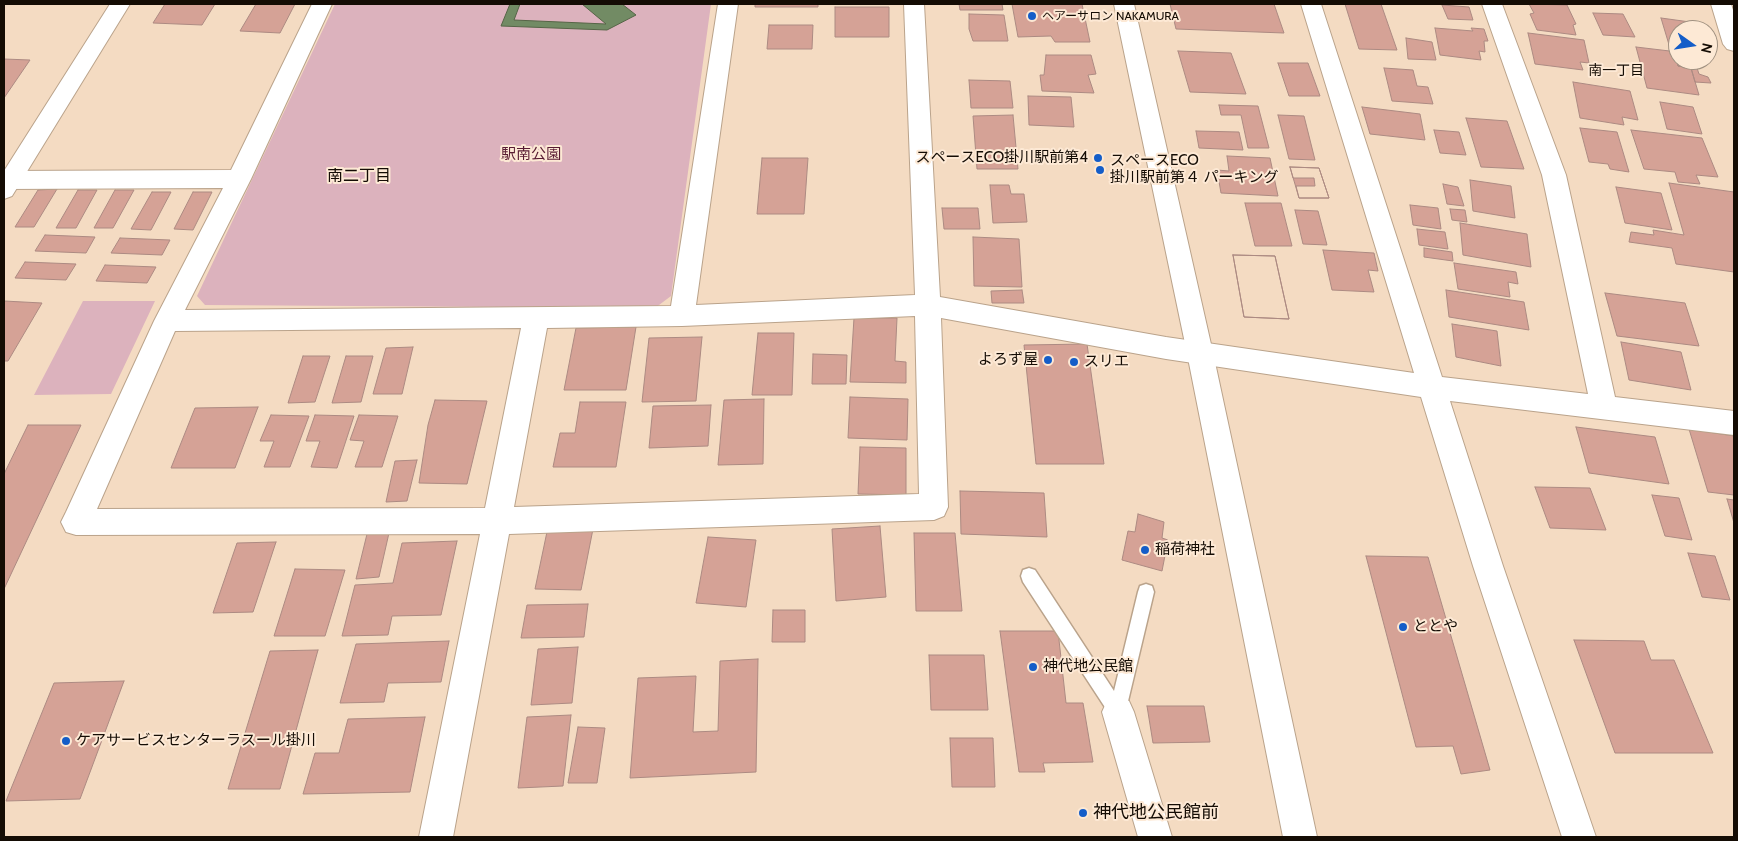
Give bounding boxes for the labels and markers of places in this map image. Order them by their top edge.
place label: ヘアーサロン NAKAMURA [1042,9,1179,23]
marker: ヘアーサロン NAKAMURA [1026,10,1038,22]
place label: スペースECO掛川駅前第4 [916,149,1088,167]
marker: スペースECO掛川駅前第4 [1092,152,1104,164]
place label: スペースECO 掛川駅前第４ パーキング [1110,152,1278,187]
marker: スペースECO 掛川駅前第４ パーキング [1094,164,1106,176]
place label: よろず屋 [978,351,1038,369]
place label: スリエ [1084,353,1129,371]
marker: よろず屋 [1042,354,1054,366]
marker: スリエ [1068,356,1080,368]
place label: 稲荷神社 [1155,541,1215,559]
marker: 稲荷神社 [1139,544,1151,556]
place label: ととや [1413,618,1458,636]
marker: ととや [1397,621,1409,633]
place label: 神代地公民館 [1043,658,1133,676]
marker: 神代地公民館 [1027,661,1039,673]
place label: ケアサービスセンターラスール掛川 [76,732,316,750]
marker: ケアサービスセンターラスール掛川 [60,735,72,747]
place label: 神代地公民館前 [1093,802,1219,824]
marker: 神代地公民館前 [1077,807,1089,819]

